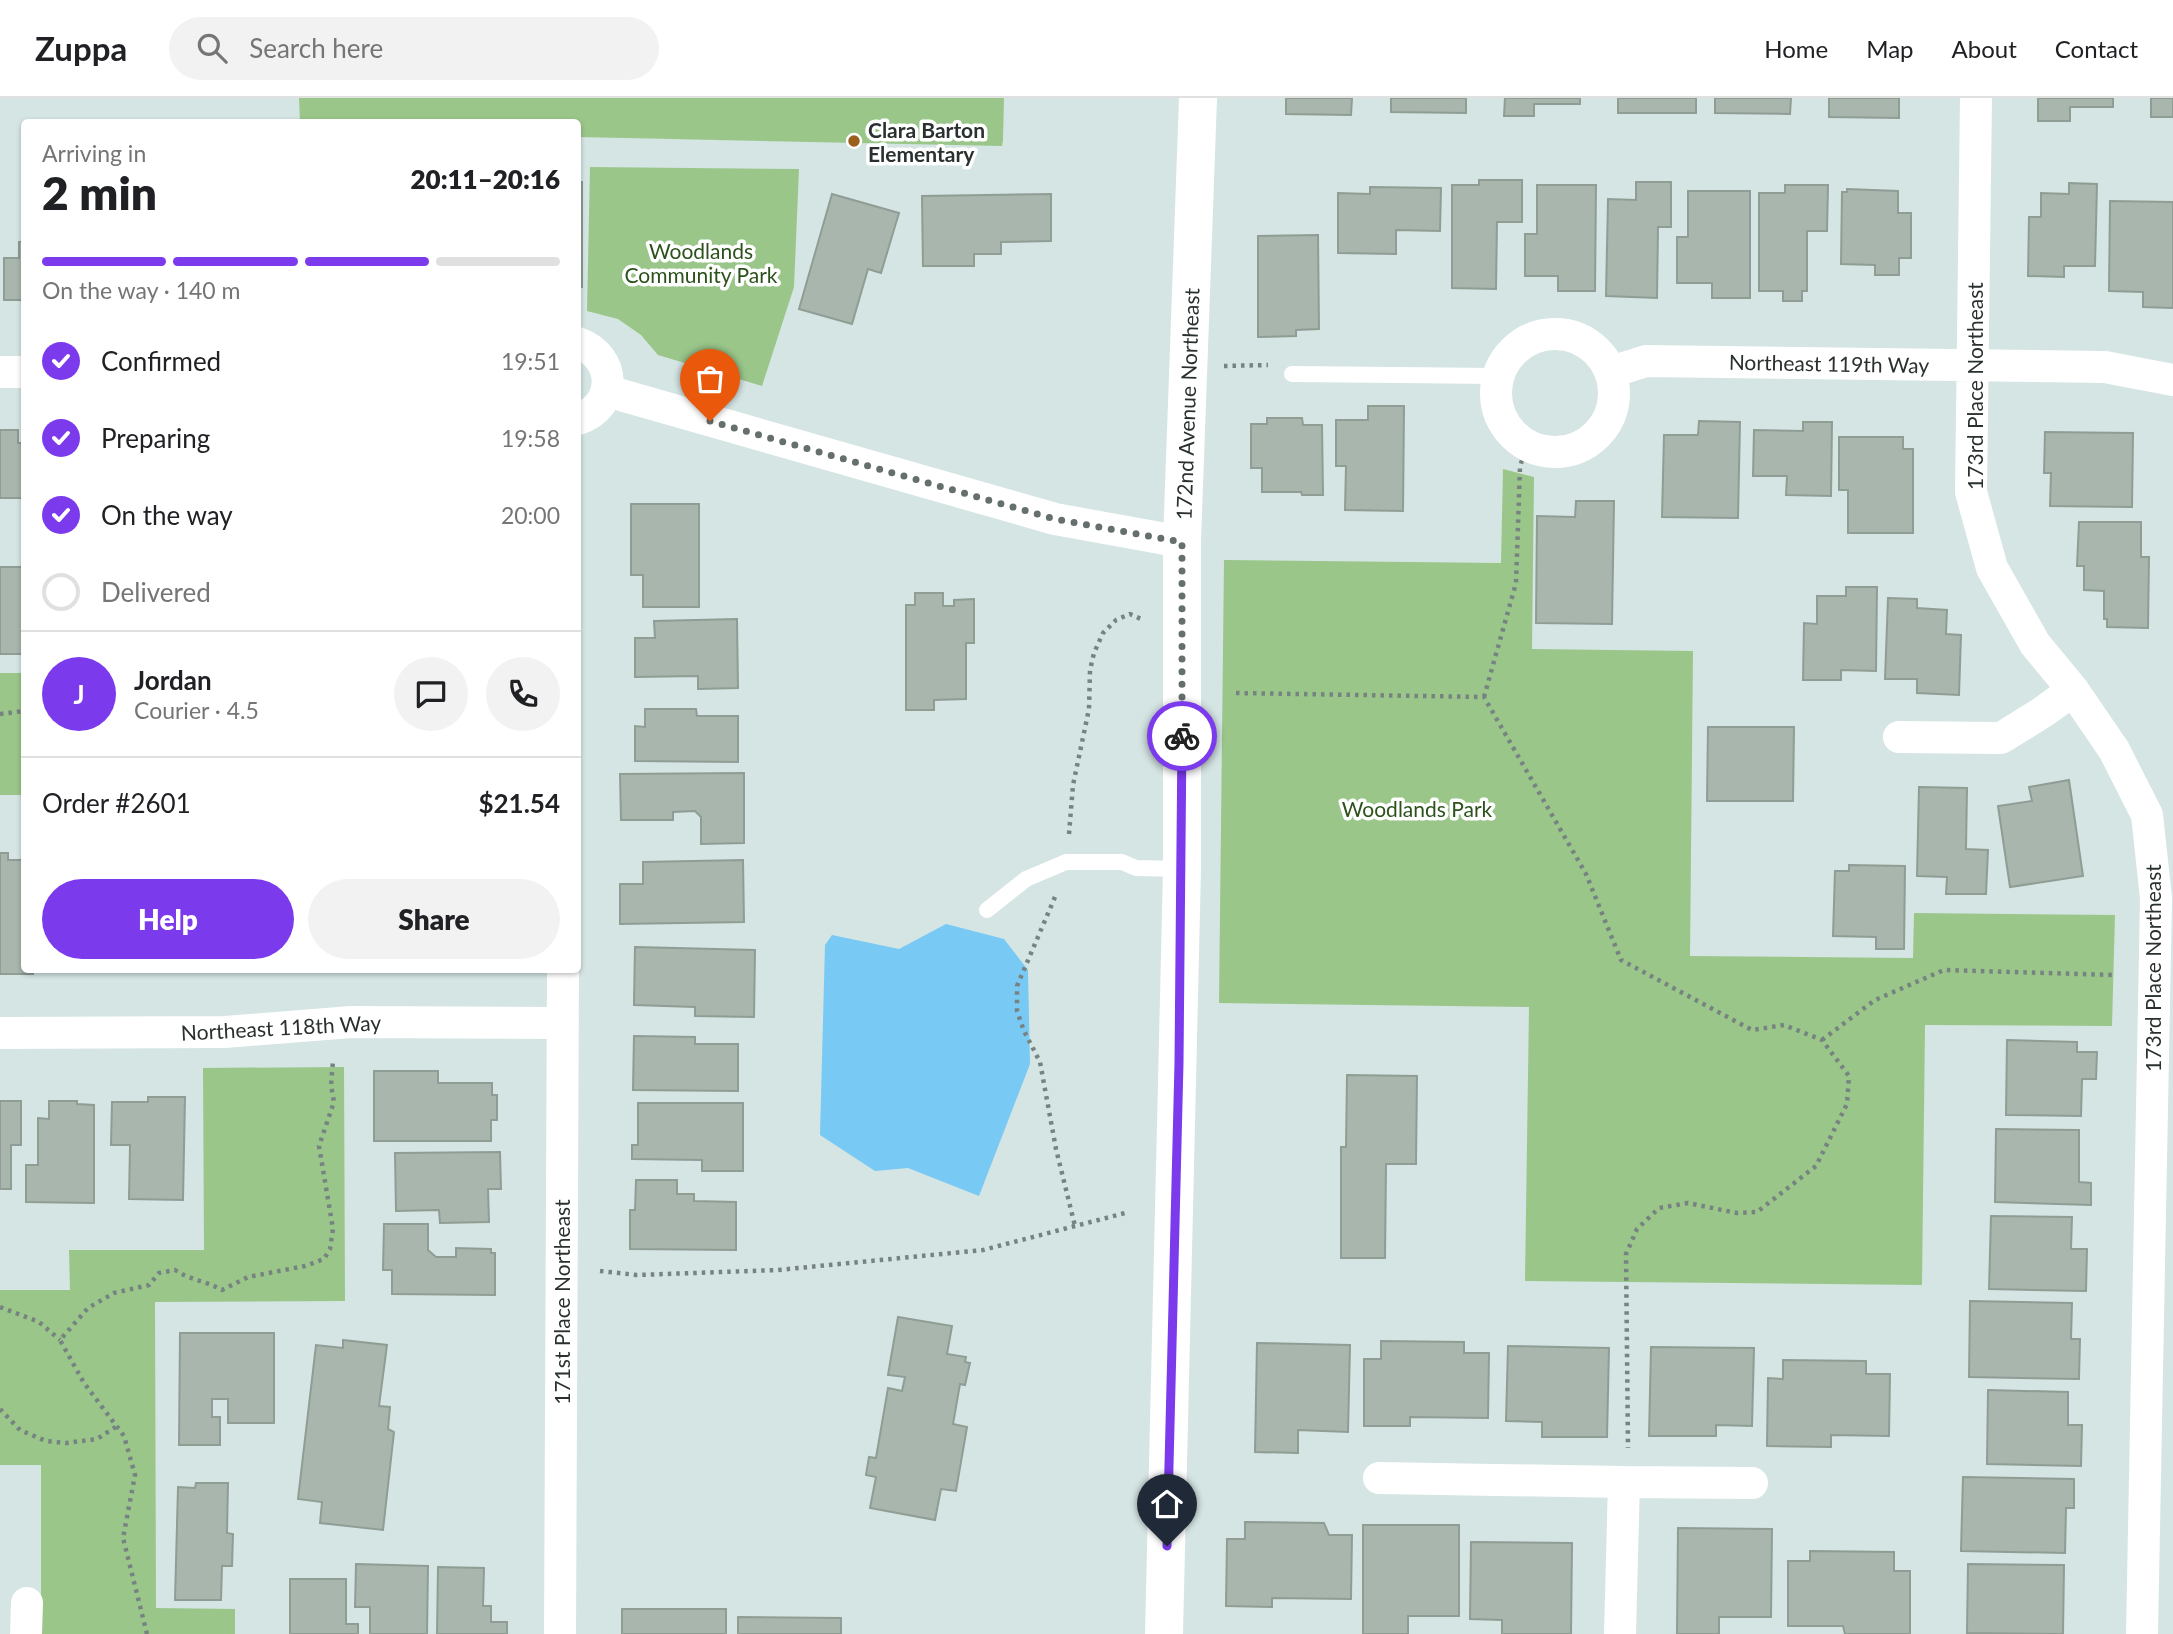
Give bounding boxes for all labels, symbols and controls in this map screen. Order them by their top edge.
search box [169,17,659,80]
text: Zuppa [35,28,127,68]
icon: search [193,29,231,67]
text: Search here [249,32,383,64]
text: Home [1764,34,1828,63]
text: Map [1866,34,1914,63]
text: About [1952,34,2017,63]
text: Contact [2055,34,2138,63]
place label: Clara Barton Elementary [868,117,985,166]
marker: Clara Barton Elementary [846,133,862,149]
text: Arriving in [42,139,146,167]
text: 20:11–20:16 [410,163,560,195]
text: 2 min [42,165,157,220]
park label: Woodlands Community Park [625,238,778,287]
text: On the way · 140 m [42,276,241,304]
street label: 173rd Place Northeast [1962,282,1987,490]
street label: 172nd Avenue Northeast [1170,287,1204,520]
icon: check [42,342,80,380]
text: Confirmed [101,345,221,377]
text: 19:51 [501,347,560,375]
pin [680,349,740,421]
street label: Northeast 119th Way [1729,349,1930,377]
icon: bag [691,360,729,398]
icon: check [42,419,80,457]
text: Preparing [101,422,210,454]
text: 19:58 [501,424,560,452]
icon: check [42,496,80,534]
text: On the way [101,499,233,531]
text: 20:00 [501,501,560,529]
text: Delivered [101,576,211,608]
button: chat [394,657,468,731]
button: phone [486,657,560,731]
text: Jordan [134,664,212,696]
text: J [73,678,85,710]
text: Courier · 4.5 [134,696,259,724]
courier [1147,701,1217,771]
icon: bike [1163,717,1201,755]
text: Order #2601 [42,787,191,819]
text: $21.54 [478,787,560,819]
park label: Woodlands Park [1342,796,1493,821]
street label: 173rd Place Northeast [2140,864,2165,1072]
button: Help [42,879,294,959]
button: Share [308,879,560,959]
street label: Northeast 118th Way [180,1009,382,1045]
street label: 171st Place Northeast [549,1199,574,1405]
pin [1137,1474,1197,1546]
icon: home [1148,1485,1186,1523]

